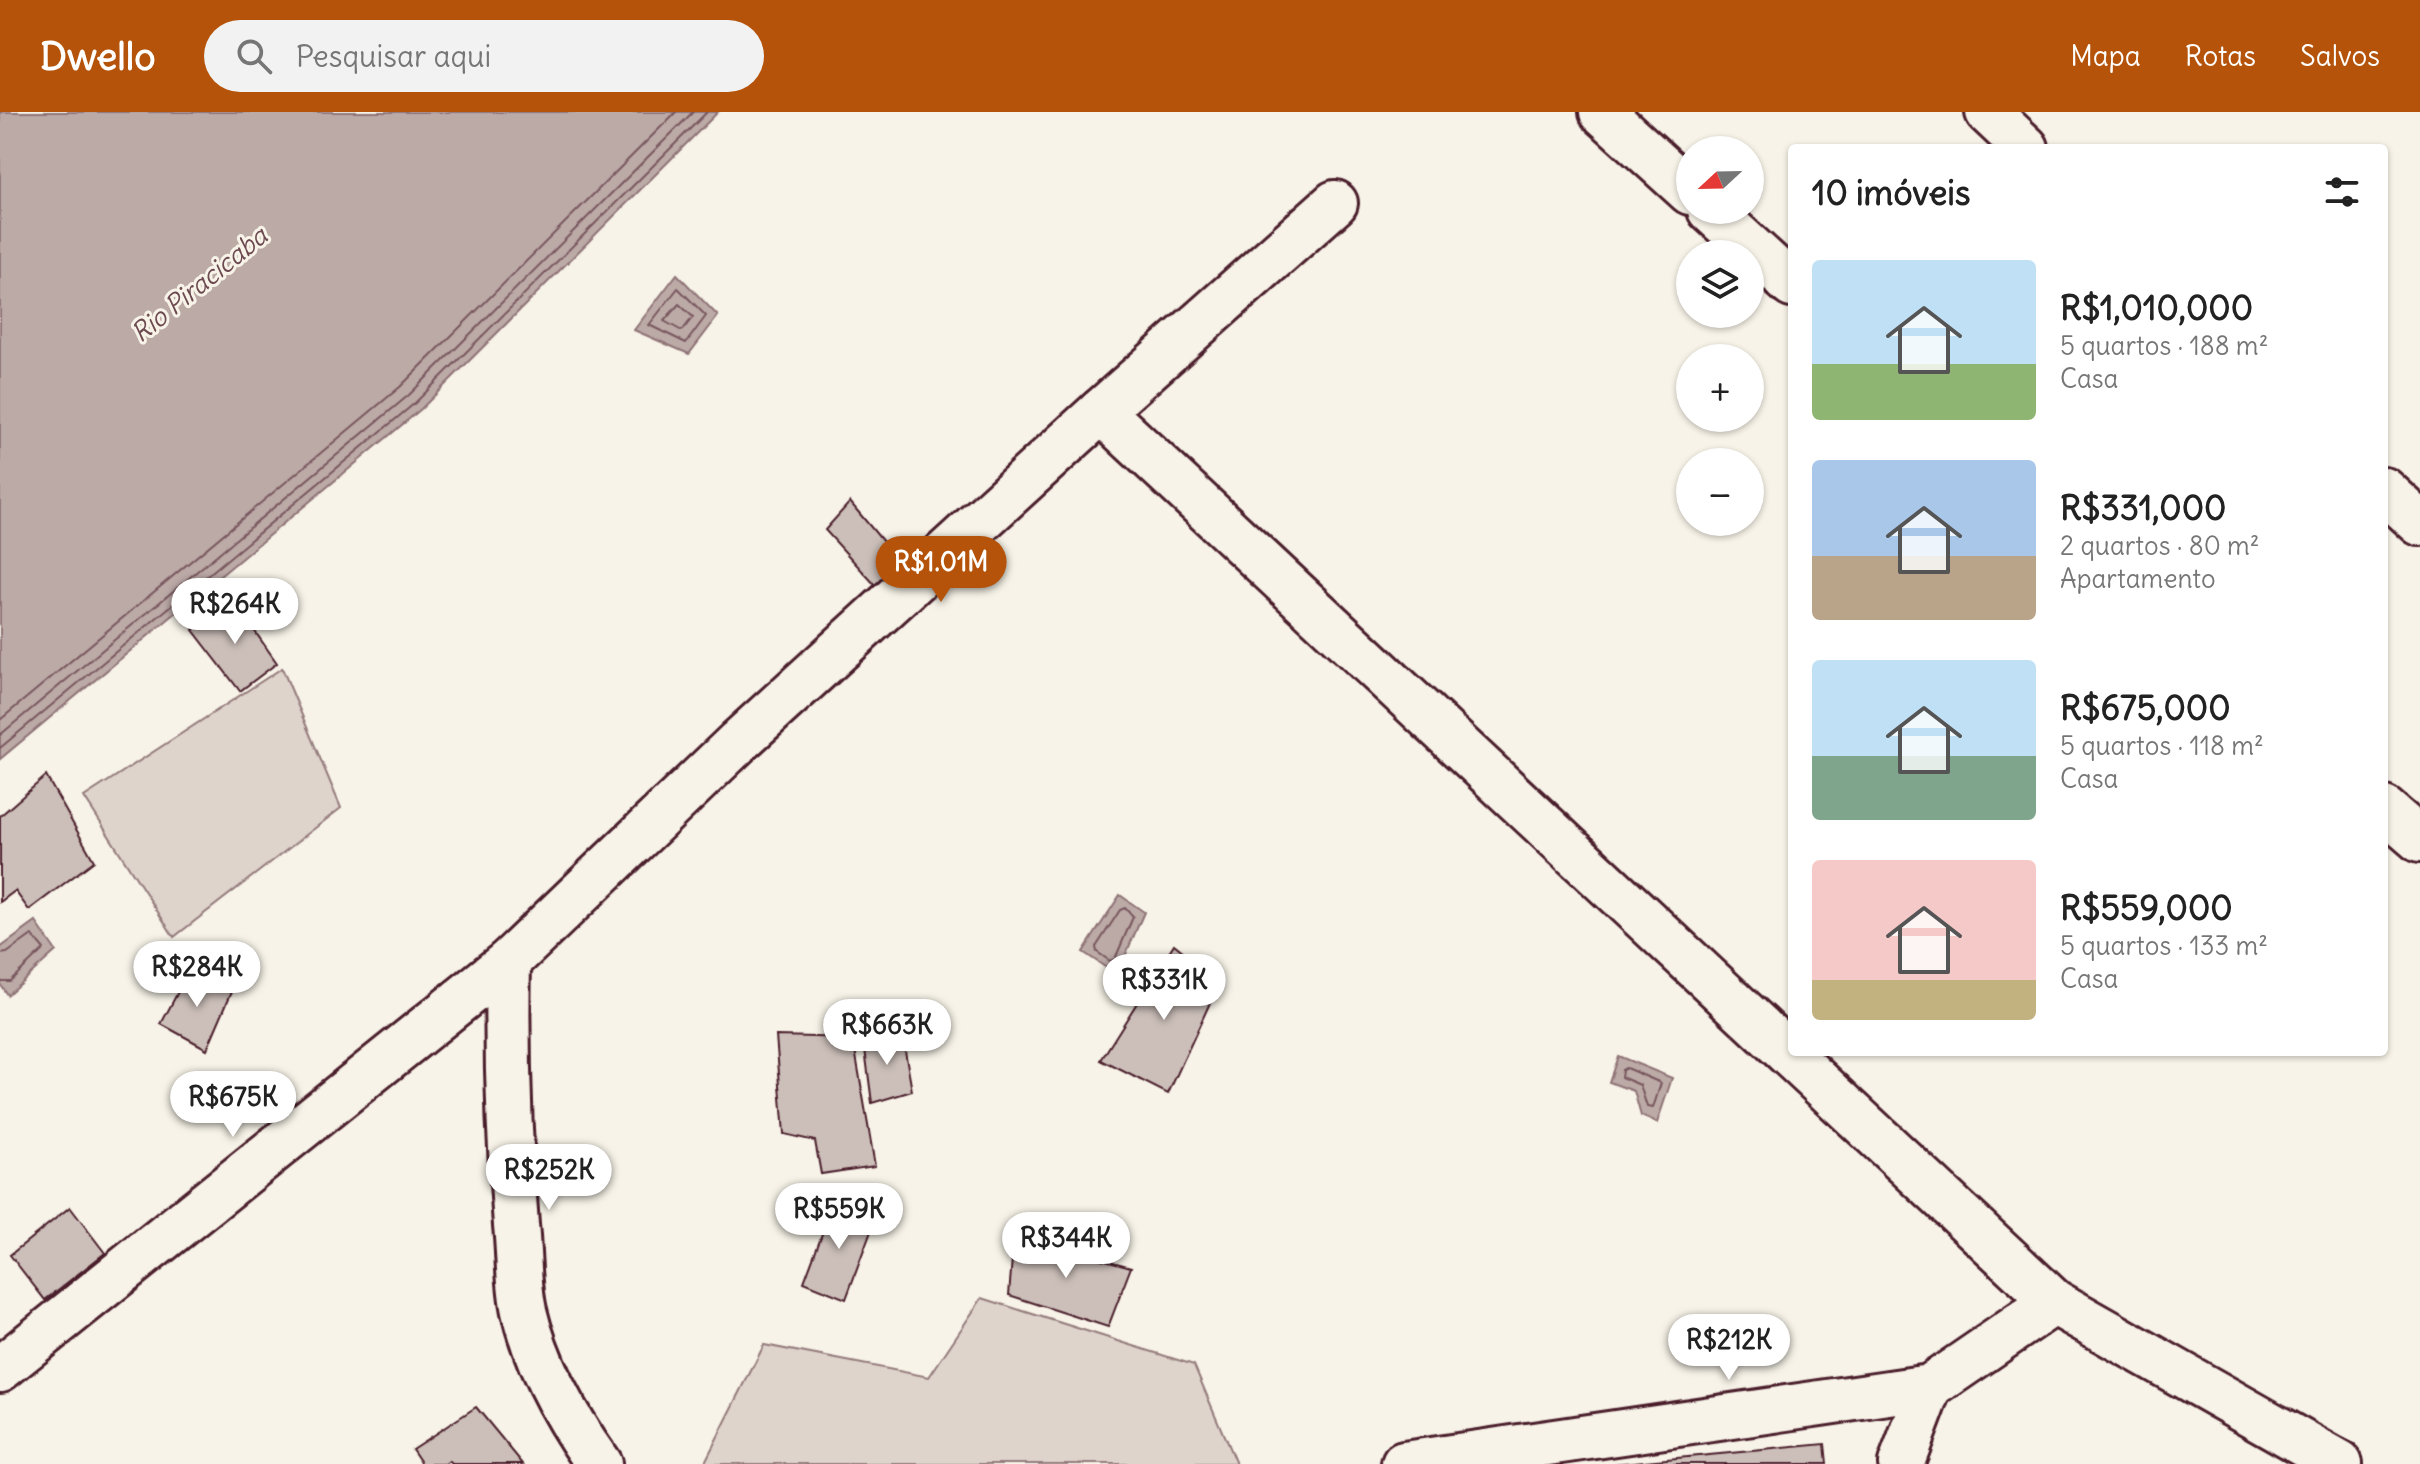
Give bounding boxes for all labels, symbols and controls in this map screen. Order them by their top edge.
search box [204,20,764,92]
text: Dwello [40,33,156,80]
icon: search [232,34,276,78]
text: Pesquisar aqui [296,37,491,75]
text: Mapa [2070,38,2141,74]
text: Rotas [2185,38,2256,74]
text: Salvos [2300,38,2380,74]
north arrow [1676,136,1764,224]
map controls [1676,136,1764,536]
icon: filters [2320,170,2364,214]
text: 10 imóveis [1812,171,1970,214]
water label: Rio Piracicaba [124,218,275,349]
button: layers [1676,240,1764,328]
text: R$1,010,000 [2060,286,2253,329]
icon: home [1876,292,1972,388]
text: 5 quartos · 188 m² [2060,329,2268,362]
button: + [1676,344,1764,432]
text: Casa [2060,362,2118,395]
button: − [1676,448,1764,536]
text: R$331,000 [2060,486,2226,529]
icon: home [1876,492,1972,588]
text: 2 quartos · 80 m² [2060,529,2260,562]
pin: R$1.01M [867,536,1015,604]
text: R$1.01M [894,545,988,578]
text: Apartamento [2060,562,2216,595]
pin: R$264K [170,578,300,646]
text: R$264K [189,587,281,620]
text: R$675,000 [2060,686,2231,729]
icon: home [1876,692,1972,788]
text: 5 quartos · 118 m² [2060,729,2264,762]
text: Casa [2060,762,2118,795]
text: R$559,000 [2060,886,2233,929]
icon: home [1876,892,1972,988]
text: 5 quartos · 133 m² [2060,929,2268,962]
pin: R$284K [132,941,262,1009]
text: R$284K [151,950,243,983]
pin: R$331K [1099,954,1229,1022]
text: Casa [2060,962,2118,995]
text: R$331K [1121,963,1207,996]
pin: R$663K [822,999,952,1067]
text: R$663K [841,1008,933,1041]
pin: R$675K [168,1071,298,1139]
text: R$675K [188,1080,278,1113]
pin: R$252K [484,1144,614,1212]
text: R$252K [504,1153,594,1186]
pin: R$559K [774,1183,904,1251]
text: R$559K [793,1192,885,1225]
pin: R$344K [1001,1212,1131,1280]
text: R$344K [1020,1221,1112,1254]
pin: R$212K [1664,1314,1794,1382]
text: R$212K [1686,1323,1772,1356]

